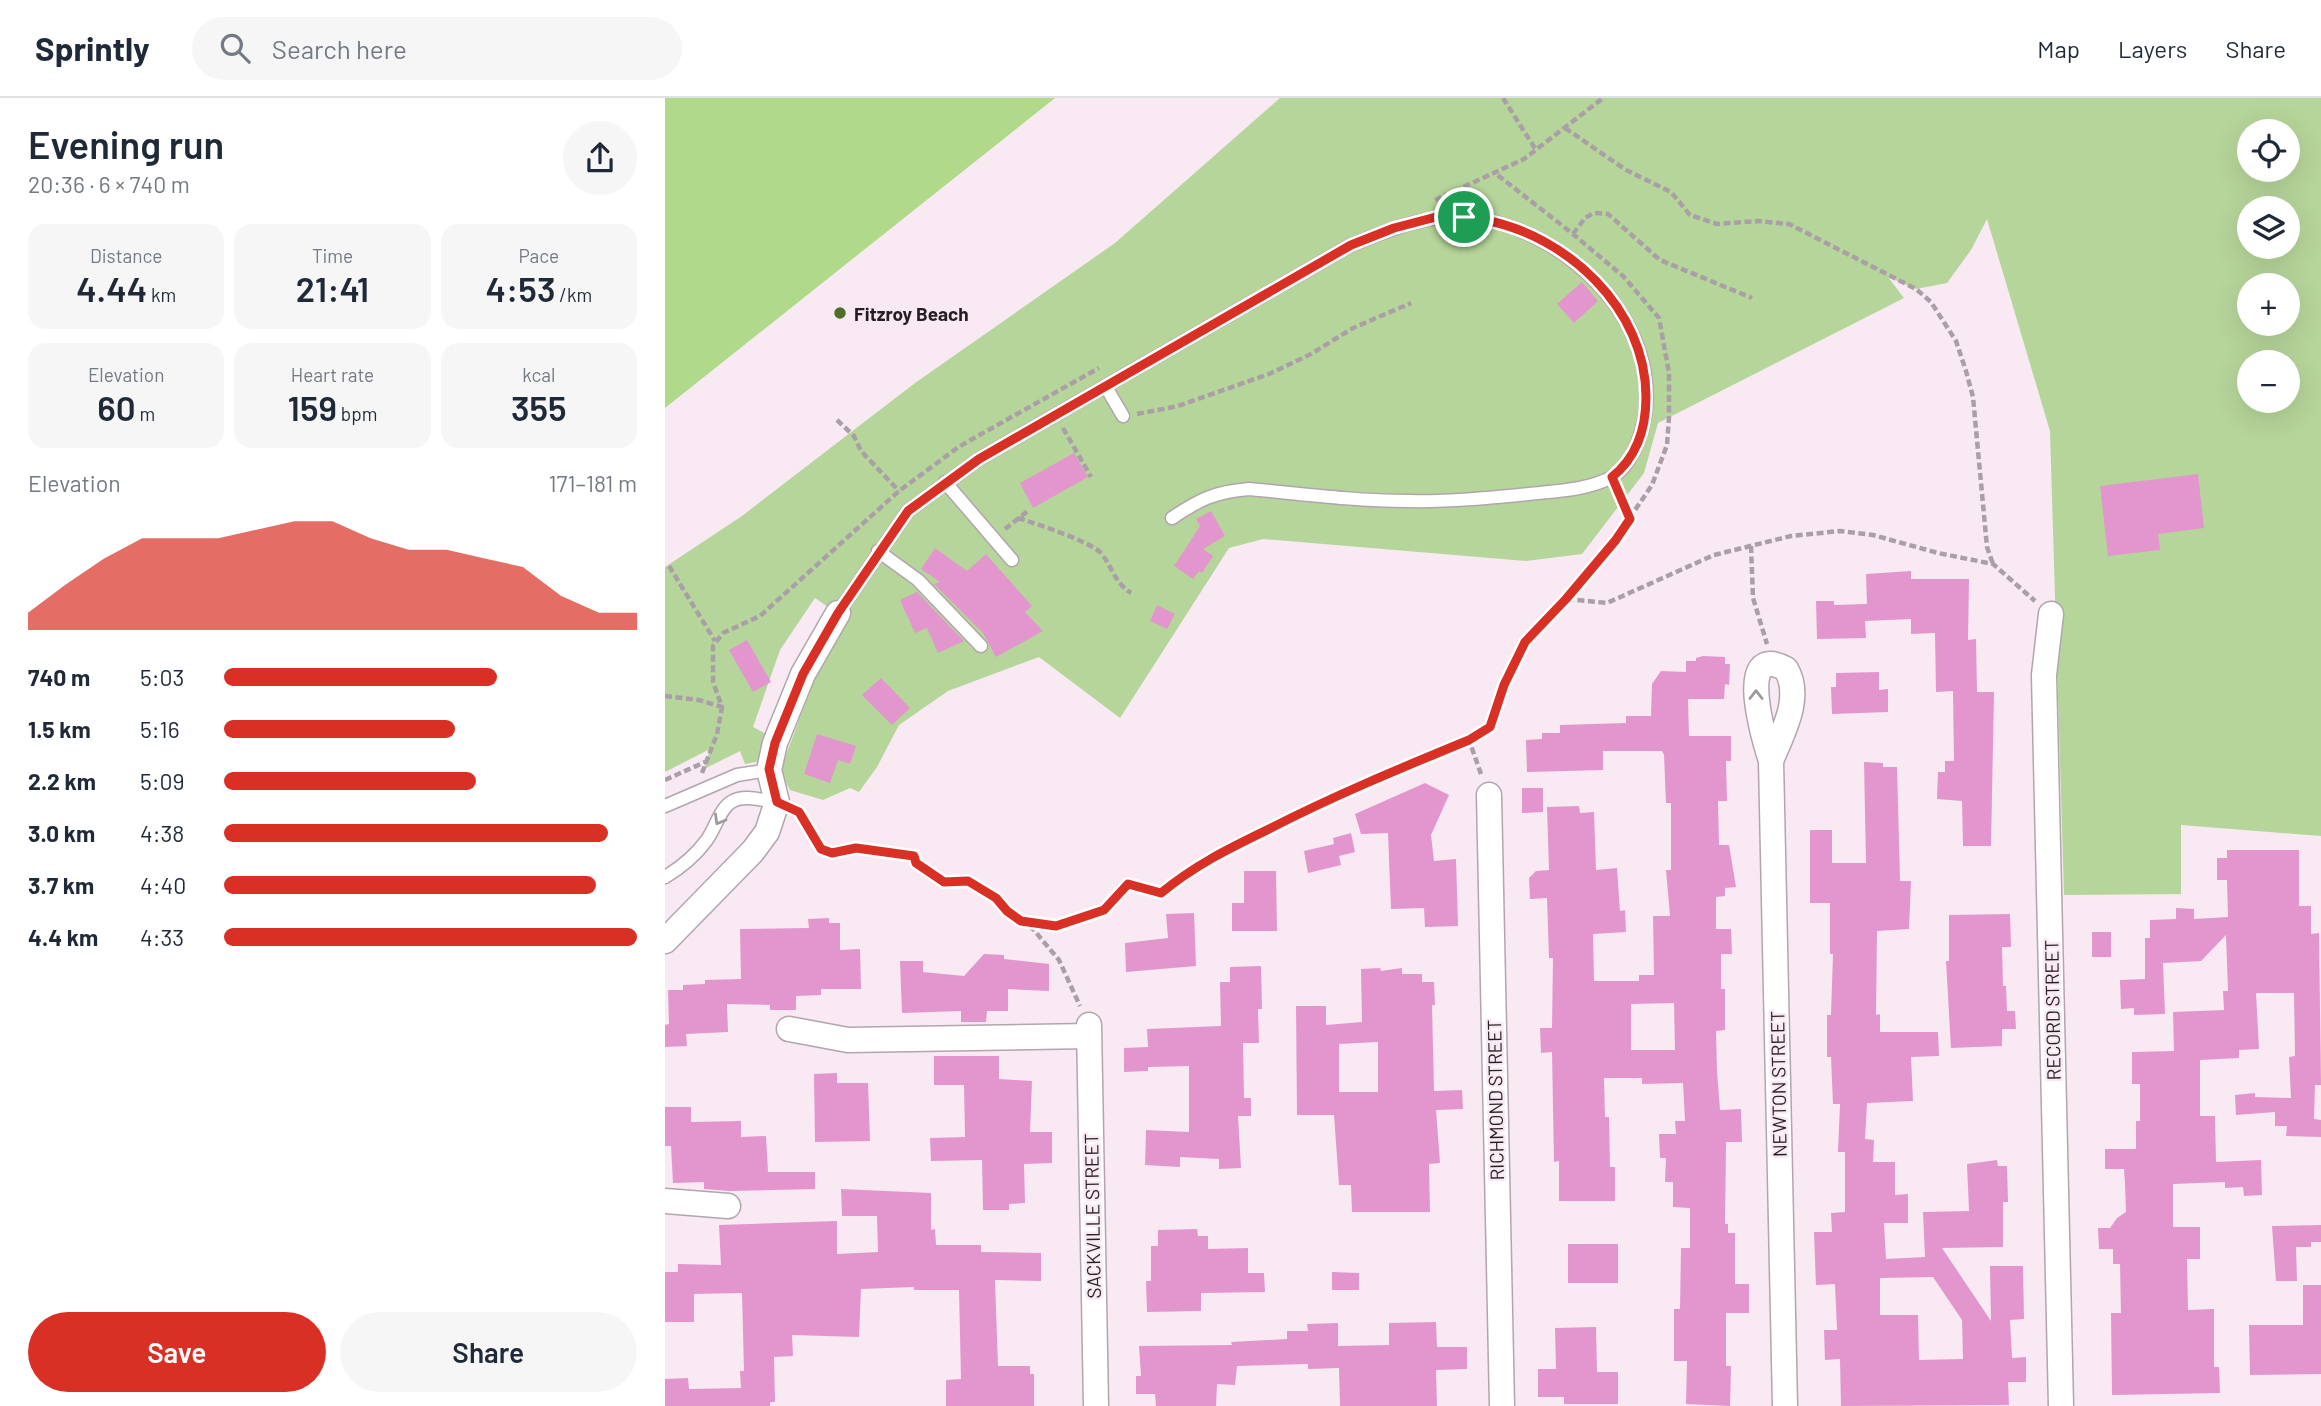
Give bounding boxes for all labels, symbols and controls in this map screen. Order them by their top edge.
search box [192,17,682,80]
text: Sprintly [35,28,150,68]
icon: search [216,29,254,67]
text: Search here [272,33,407,64]
text: Map [2037,34,2080,63]
text: Layers [2118,34,2187,63]
text: Share [2225,34,2286,63]
map controls [2237,119,2300,413]
button: locate [2237,119,2300,182]
text: Evening run [28,121,224,167]
button: share [563,121,637,195]
text: 20:36 · 6 × 740 m [28,170,190,198]
pin [1434,187,1494,247]
button: layers [2237,196,2300,259]
icon: arrive [1445,198,1483,236]
text: Distance [90,244,162,267]
text: Time [312,244,353,267]
text: Pace [518,244,559,267]
text: 4.44 [76,267,147,309]
text: 21:41 [296,267,369,309]
text: 4:53 [485,267,556,309]
button: + [2237,273,2300,336]
text: km [147,283,176,306]
text: /km [556,283,592,306]
place label: Fitzroy Beach [854,302,969,325]
marker: Fitzroy Beach [832,305,848,321]
button: − [2237,350,2300,413]
text: Elevation [88,363,164,386]
text: Heart rate [291,363,374,386]
text: kcal [522,363,555,386]
text: 60 [97,386,136,428]
text: 159 [288,386,337,428]
text: 355 [511,386,567,428]
text: m [136,402,155,425]
text: bpm [337,402,377,425]
text: Elevation [28,469,121,497]
text: 171–181 m [549,469,637,497]
text: 740 m [28,663,90,691]
text: 5:03 [140,663,184,691]
one-way arrow [1749,689,1764,700]
text: 1.5 km [28,715,91,743]
text: 5:16 [140,715,180,743]
text: 2.2 km [28,767,96,795]
text: 5:09 [140,767,185,795]
one-way arrow [714,812,727,825]
text: 3.0 km [28,819,95,847]
text: 4:38 [140,819,184,847]
text: 3.7 km [28,871,94,899]
text: 4:40 [140,871,186,899]
text: 4.4 km [28,923,98,951]
text: 4:33 [140,923,184,951]
street label: RECORD STREET [2039,940,2065,1080]
street label: NEWTON STREET [1765,1011,1791,1157]
street label: RICHMOND STREET [1482,1019,1508,1181]
street label: SACKVILLE STREET [1079,1133,1105,1299]
button: Save [28,1312,326,1392]
button: Share [340,1312,637,1392]

